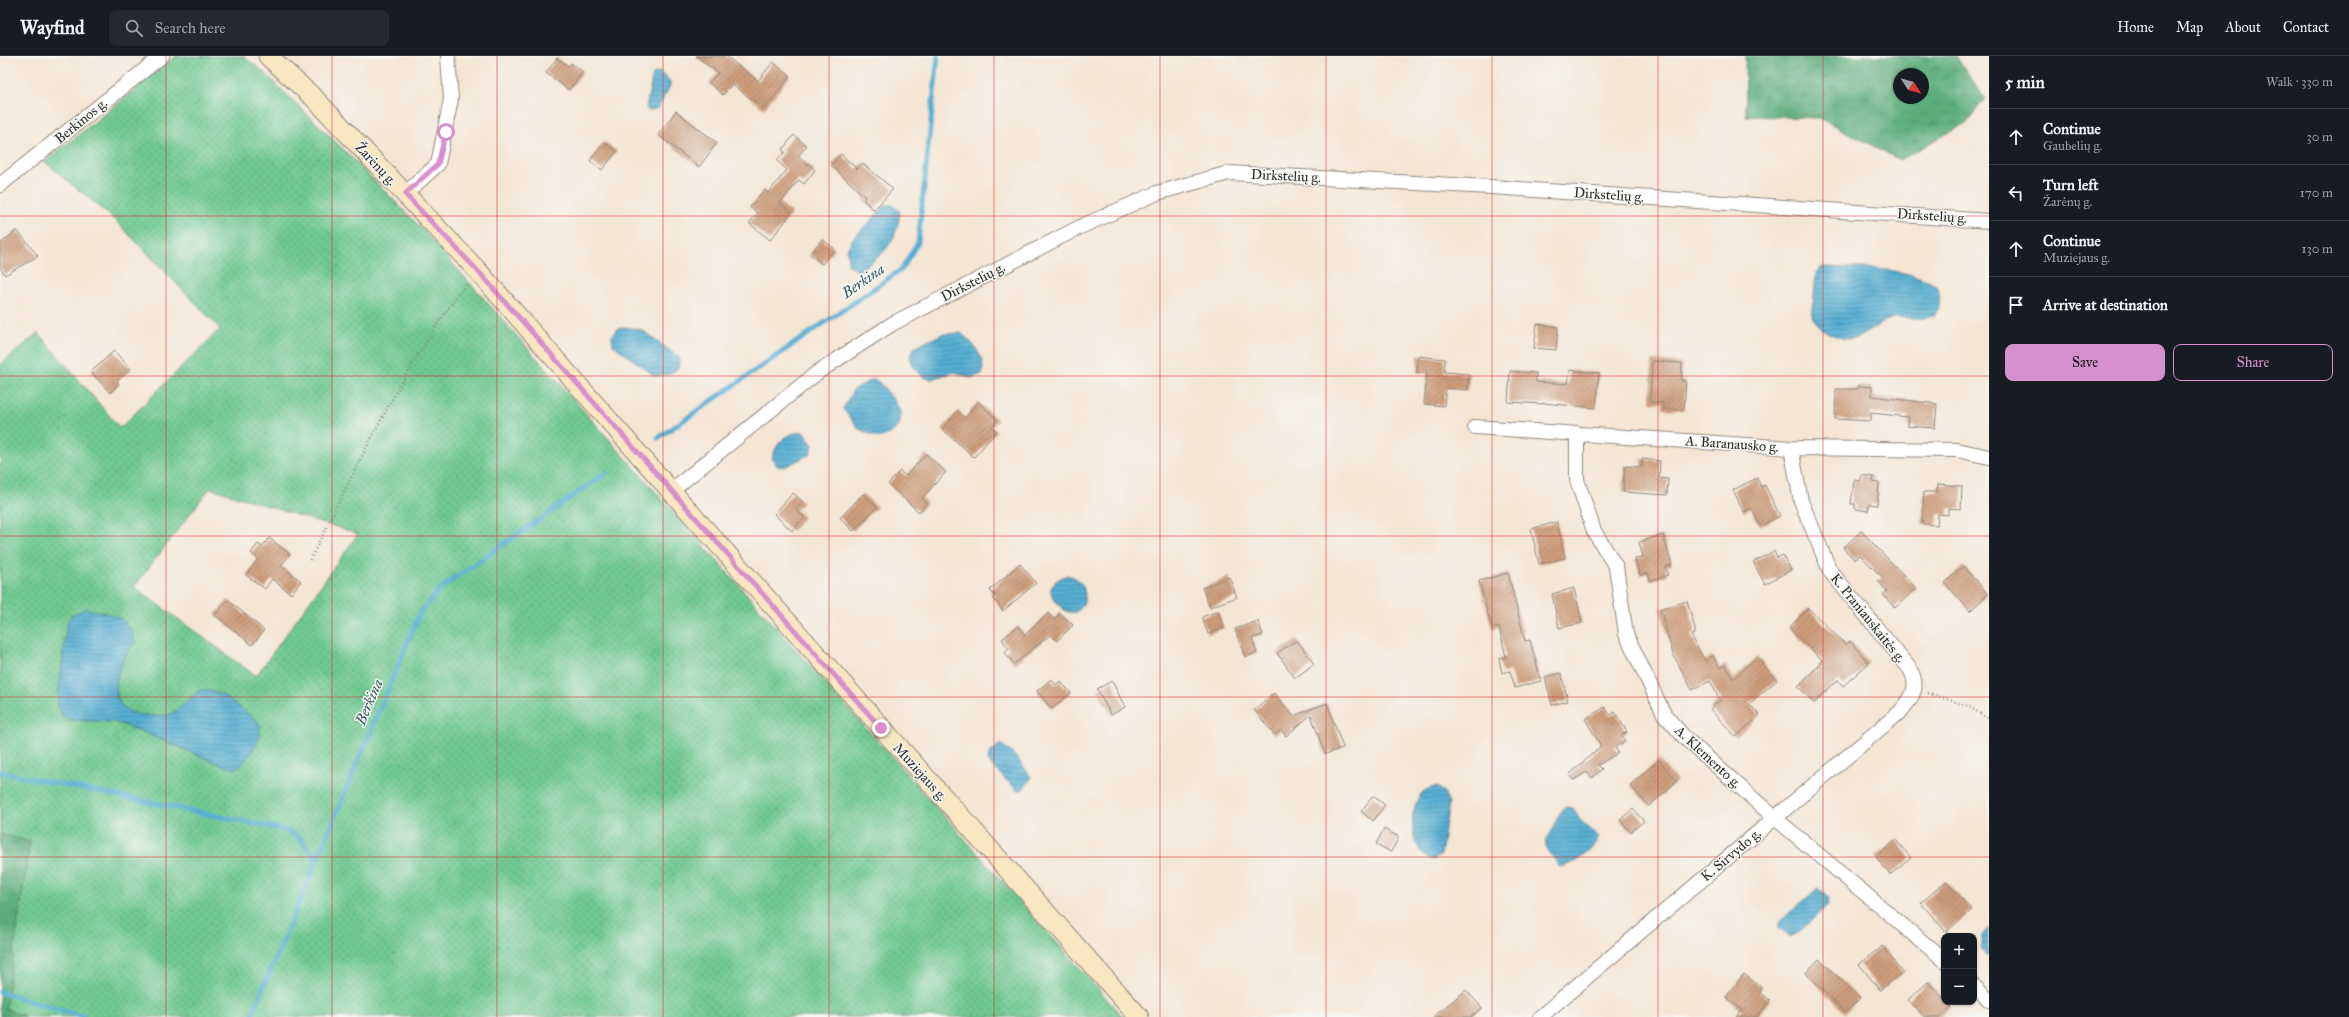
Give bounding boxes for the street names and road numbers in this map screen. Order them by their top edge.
street label: Berkinos g. [51,95,111,147]
street label: Žarėnų g. [352,137,402,189]
street label: Dirkstelių g. [1251,166,1321,186]
street label: Dirkstelių g. [1574,184,1645,206]
street label: Dirkstelių g. [1897,205,1968,227]
street label: Dirkstelių g. [938,259,1008,305]
street label: A. Baranausko g. [1684,432,1779,456]
street label: K. Praniauskaitės g. [1827,570,1909,666]
street label: A. Klemento g. [1671,721,1745,792]
street label: Muziejaus g. [890,739,951,805]
street label: K. Sirvydo g. [1697,825,1765,885]

